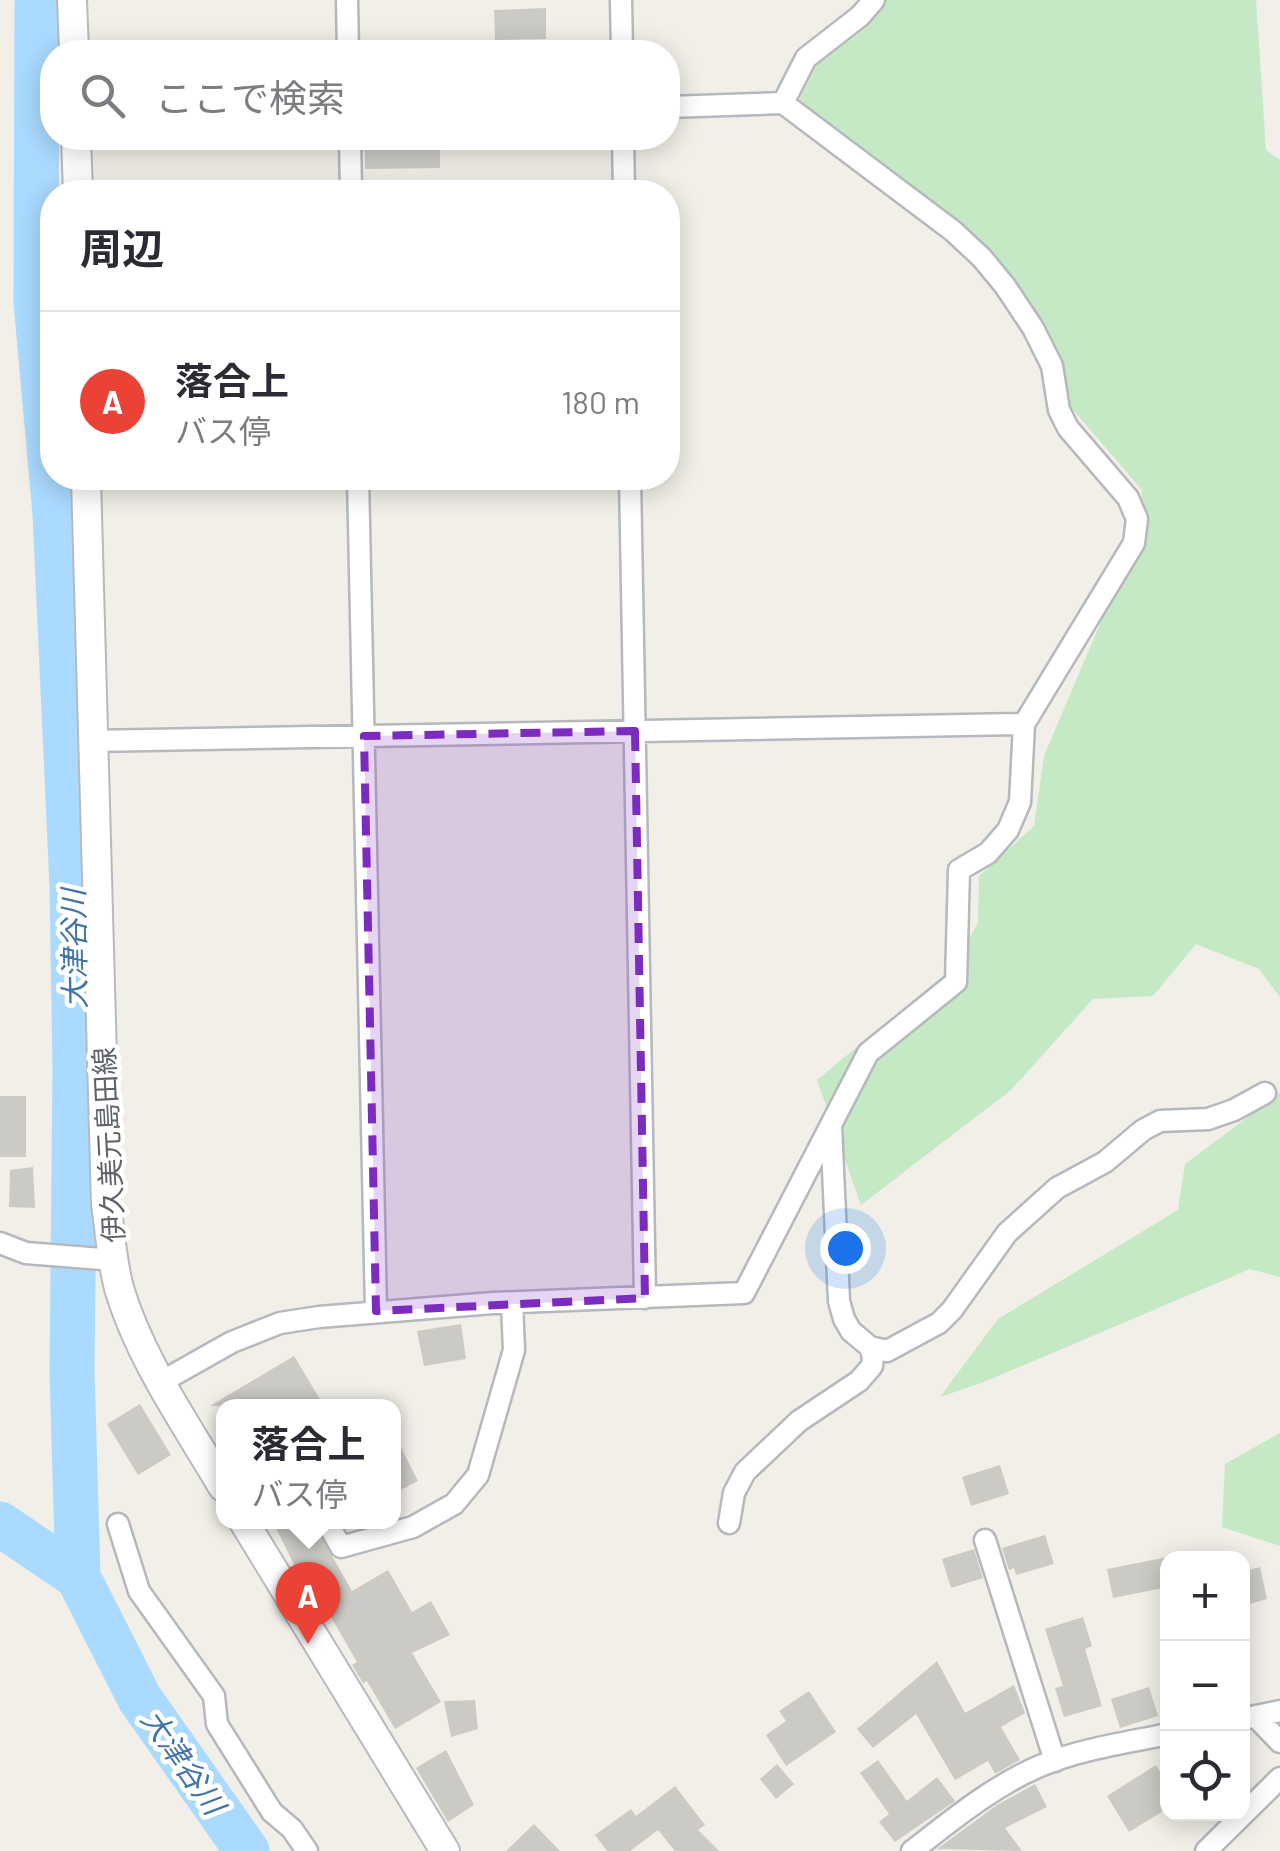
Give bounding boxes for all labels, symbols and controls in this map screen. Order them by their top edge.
search box [40,40,680,150]
icon: search [75,68,130,123]
text: ここで検索 [155,74,345,120]
text: 周辺 [80,222,164,272]
text: 落合上 [175,357,289,403]
text: A [102,382,123,420]
text: 180 m [561,382,640,420]
text: バス停 [175,411,271,449]
water label: 大津谷川 [54,886,92,1009]
street label: 伊久美元島田線 [86,1046,130,1244]
your location [820,1223,871,1274]
popup [216,1399,401,1529]
text: 落合上 [251,1420,366,1466]
text: バス停 [251,1474,348,1512]
map controls [1160,1551,1250,1821]
button: + [1160,1551,1250,1641]
pin: A [276,1562,340,1644]
button: − [1160,1641,1250,1731]
water label: 大津谷川 [135,1702,235,1823]
button: locate [1160,1731,1250,1821]

